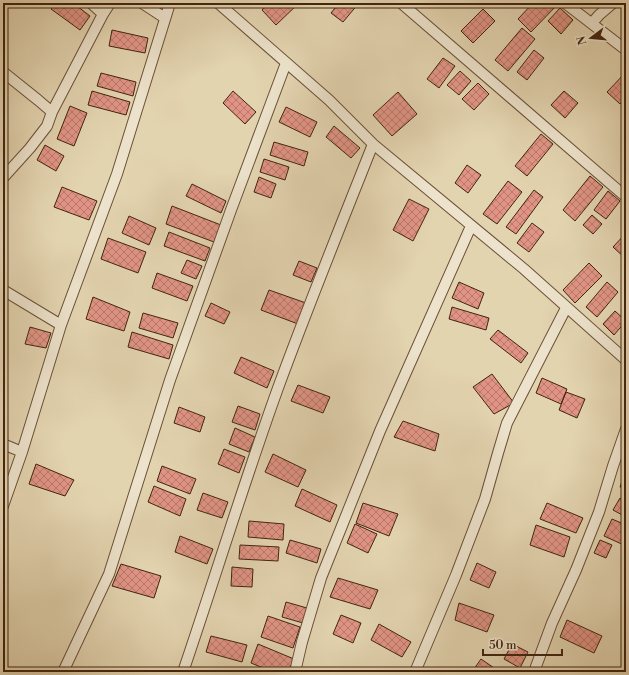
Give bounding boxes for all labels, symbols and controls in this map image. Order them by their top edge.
north arrow [571,18,611,58]
text: N [574,34,590,47]
scale bar [483,631,562,657]
text: 50 m [489,638,517,653]

